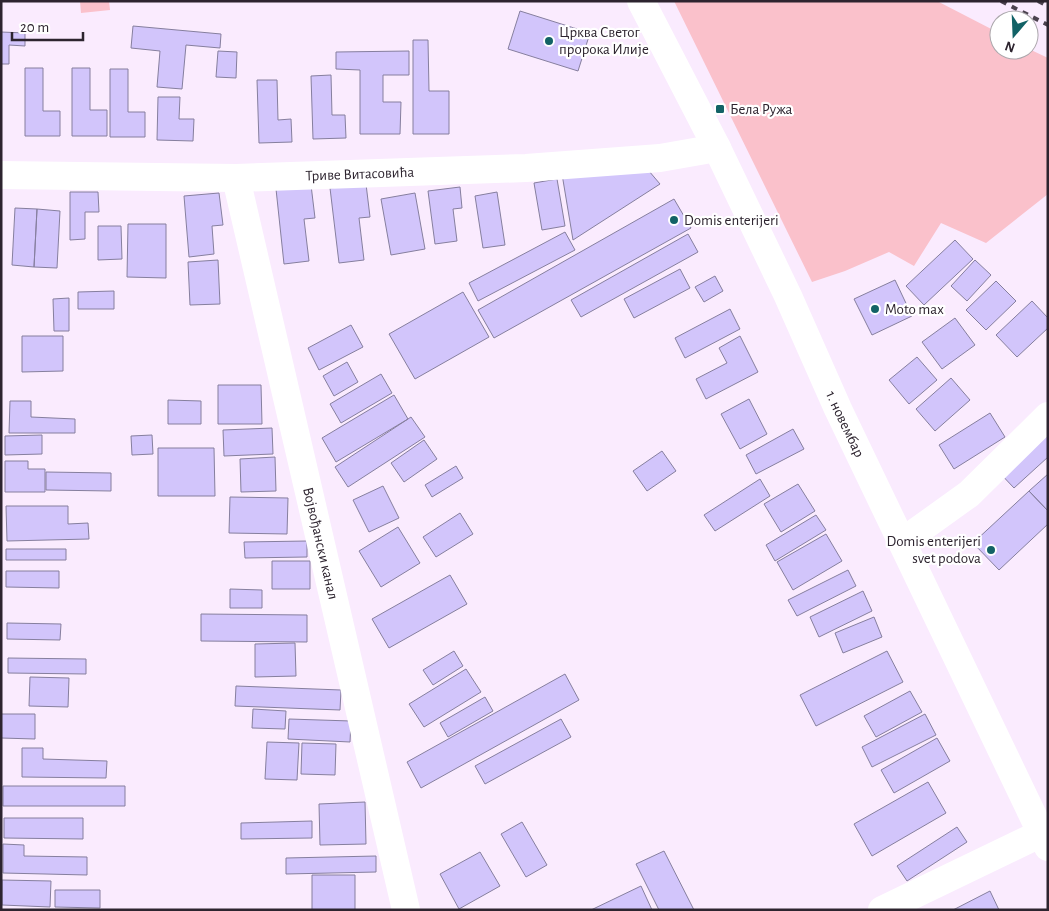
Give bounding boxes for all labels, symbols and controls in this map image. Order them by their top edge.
scale bar [12,10,84,42]
north arrow [989,10,1039,60]
text: 20 m [20,20,49,35]
place label: Црква Светог пророка Илије [559,25,649,57]
marker: Црква Светог пророка Илије [543,35,555,47]
text: N [1003,38,1017,55]
place label: Бела Ружа [730,102,793,117]
marker: Бела Ружа [714,103,726,115]
street label: Триве Витасовића [305,165,415,184]
place label: Domis enterijeri [684,213,779,228]
marker: Domis enterijeri [668,214,680,226]
place label: Moto max [885,302,944,317]
marker: Moto max [869,303,881,315]
street label: 1. новембар [823,389,867,460]
street label: Војвођански канал [300,486,341,601]
place label: Domis enterijeri svet podova [886,534,981,566]
marker: Domis enterijeri svet podova [985,544,997,556]

